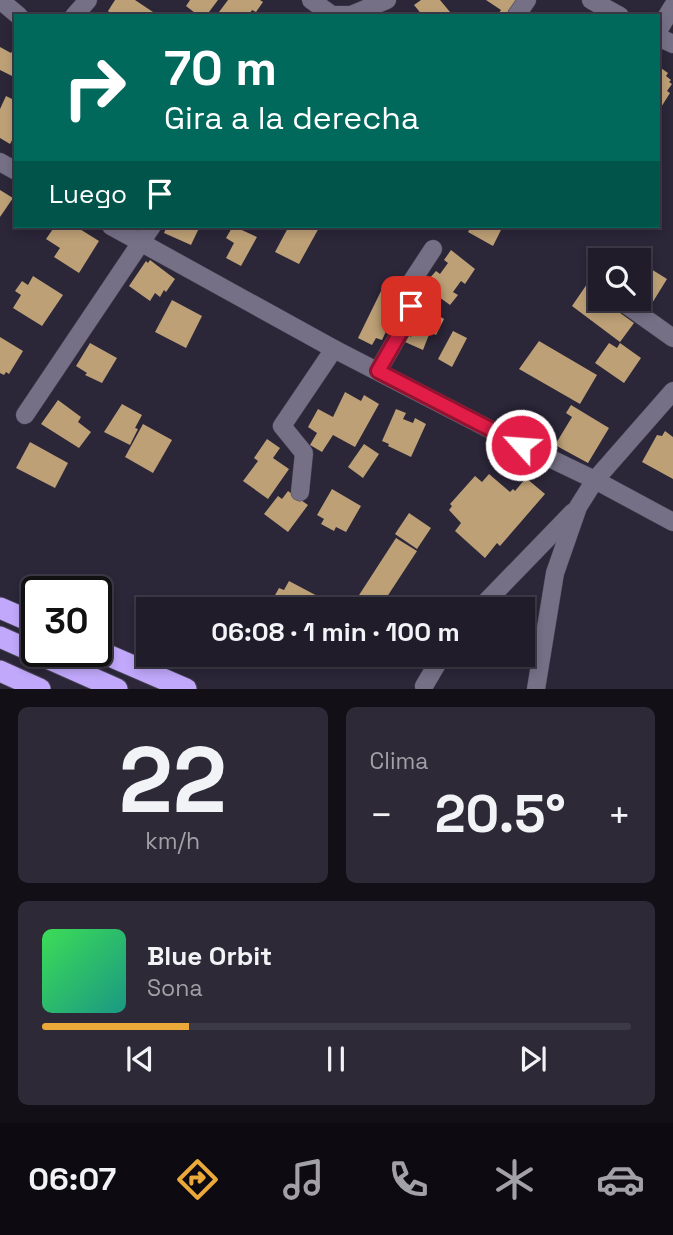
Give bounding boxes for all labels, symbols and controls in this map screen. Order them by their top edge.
text: 70 m [164,37,277,99]
icon: right [49,42,140,133]
text: Gira a la derecha [164,98,419,138]
icon: arrive [141,175,179,213]
text: Luego [49,177,127,211]
map controls [588,248,651,311]
button: search [588,248,651,311]
pin [381,276,441,336]
icon: arrive [392,287,430,325]
position arrow [484,408,558,482]
speed limit sign: 30 [21,576,112,667]
text: 06:08 · 1 min · 100 m [211,615,460,649]
text: 22 [119,722,227,839]
text: Clima [370,746,429,776]
text: 20.5° [435,781,566,847]
text: − [370,791,393,839]
text: + [607,791,631,839]
text: km/h [145,826,200,856]
text: Blue Orbit [147,939,272,973]
text: Sona [147,973,203,1003]
icon: previous [121,1040,159,1078]
icon: pause [317,1040,355,1078]
icon: next [514,1040,552,1078]
icon: directions [173,1155,222,1204]
icon: music [279,1155,328,1204]
icon: phone [384,1155,433,1204]
icon: climate [490,1155,539,1204]
icon: car [596,1155,645,1204]
text: 06:07 [28,1159,116,1199]

